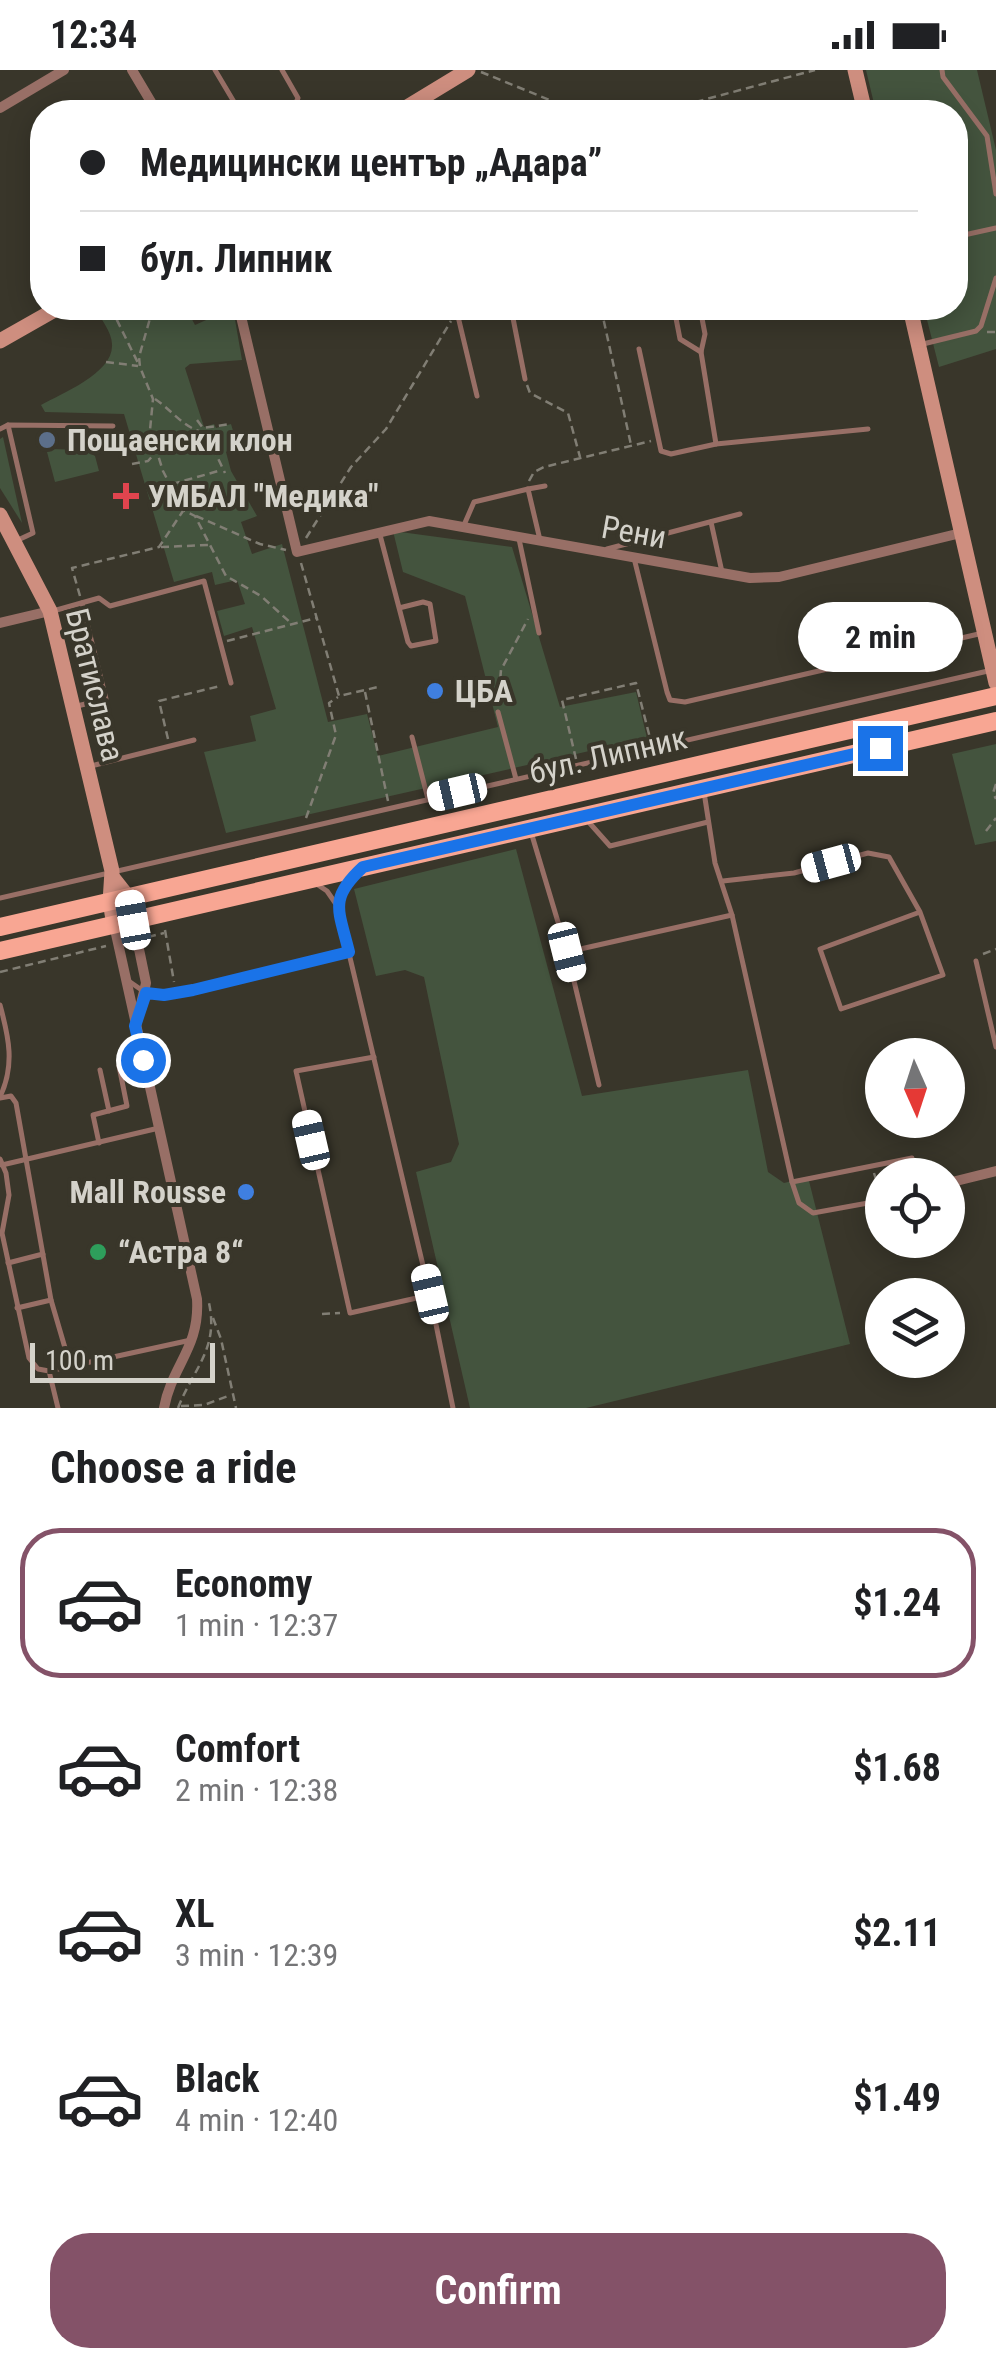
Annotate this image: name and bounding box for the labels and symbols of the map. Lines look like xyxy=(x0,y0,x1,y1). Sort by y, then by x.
place label: Пощаенски клон xyxy=(67,421,293,459)
marker: Пощаенски клон xyxy=(36,429,58,451)
place label: УМБАЛ "Медика" xyxy=(148,477,379,515)
marker: УМБАЛ "Медика" xyxy=(113,483,139,509)
street label: Рени xyxy=(599,508,669,556)
callout: 2 min xyxy=(798,603,962,673)
street label: Братислава xyxy=(58,605,132,765)
place label: ЦБА xyxy=(455,672,513,710)
marker: ЦБА xyxy=(424,680,446,702)
street label: бул. Липник xyxy=(526,718,690,792)
route end xyxy=(858,726,903,771)
car xyxy=(424,771,490,813)
car xyxy=(798,841,864,885)
car xyxy=(113,888,153,952)
car xyxy=(545,919,589,985)
route start xyxy=(121,1038,166,1083)
north arrow xyxy=(865,1038,965,1138)
car xyxy=(290,1107,332,1173)
place label: Mall Rousse xyxy=(69,1173,226,1211)
marker: Mall Rousse xyxy=(235,1181,257,1203)
place label: “Астра 8“ xyxy=(118,1233,244,1271)
marker: “Астра 8“ xyxy=(87,1241,109,1263)
car xyxy=(409,1261,451,1327)
scale bar xyxy=(30,1338,215,1382)

